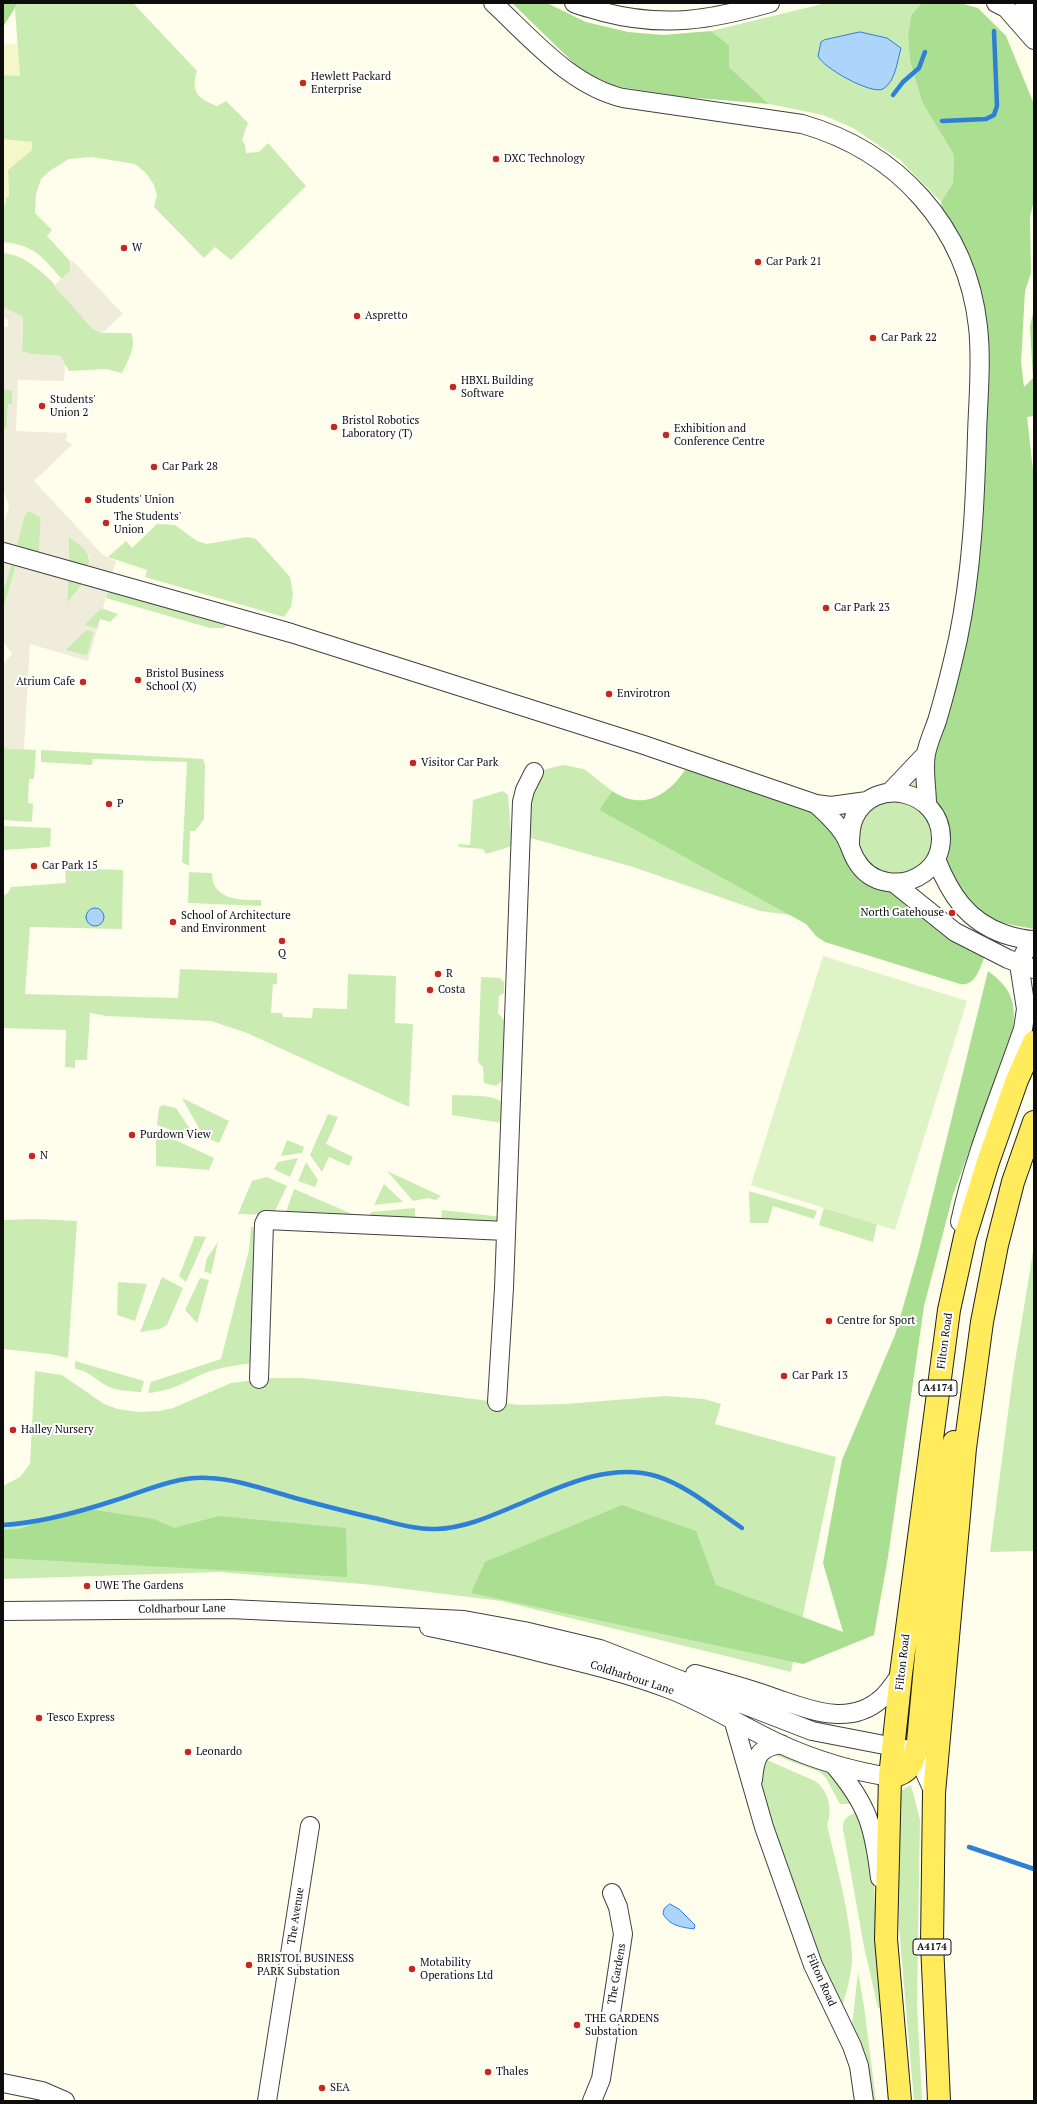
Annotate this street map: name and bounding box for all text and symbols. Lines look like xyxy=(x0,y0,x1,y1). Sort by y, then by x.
place label: Hewlett Packard Enterprise xyxy=(311,70,391,96)
marker: Hewlett Packard Enterprise xyxy=(298,78,308,88)
place label: DXC Technology xyxy=(504,152,585,166)
marker: DXC Technology xyxy=(491,154,501,164)
place label: W xyxy=(132,241,142,255)
marker: W xyxy=(119,243,129,253)
place label: Car Park 21 xyxy=(766,255,822,269)
marker: Car Park 21 xyxy=(753,257,763,267)
place label: Aspretto xyxy=(365,309,407,323)
marker: Aspretto xyxy=(352,311,362,321)
place label: Car Park 22 xyxy=(881,331,937,345)
marker: Car Park 22 xyxy=(868,333,878,343)
place label: HBXL Building Software xyxy=(461,374,533,400)
marker: HBXL Building Software xyxy=(448,382,458,392)
place label: Students' Union 2 xyxy=(50,393,96,419)
marker: Students' Union 2 xyxy=(37,401,47,411)
place label: Bristol Robotics Laboratory (T) xyxy=(342,414,419,440)
marker: Bristol Robotics Laboratory (T) xyxy=(329,422,339,432)
place label: Exhibition and Conference Centre xyxy=(674,422,765,448)
marker: Exhibition and Conference Centre xyxy=(661,430,671,440)
place label: Car Park 28 xyxy=(162,460,218,474)
marker: Car Park 28 xyxy=(149,462,159,472)
place label: Students' Union xyxy=(96,493,174,507)
marker: Students' Union xyxy=(83,495,93,505)
place label: The Students' Union xyxy=(114,510,181,536)
marker: The Students' Union xyxy=(101,518,111,528)
place label: Car Park 23 xyxy=(834,601,890,615)
marker: Car Park 23 xyxy=(821,603,831,613)
place label: Bristol Business School (X) xyxy=(146,667,224,693)
place label: Atrium Cafe xyxy=(16,675,75,689)
marker: Bristol Business School (X) xyxy=(133,675,143,685)
marker: Atrium Cafe xyxy=(78,677,88,687)
place label: Envirotron xyxy=(617,687,670,701)
marker: Envirotron xyxy=(604,689,614,699)
place label: Visitor Car Park xyxy=(421,756,499,770)
marker: Visitor Car Park xyxy=(408,758,418,768)
place label: P xyxy=(117,797,124,811)
marker: P xyxy=(104,799,114,809)
place label: Car Park 15 xyxy=(42,859,98,873)
marker: Car Park 15 xyxy=(29,861,39,871)
place label: North Gatehouse xyxy=(861,906,944,920)
marker: North Gatehouse xyxy=(947,908,957,918)
place label: School of Architecture and Environment xyxy=(181,909,291,935)
marker: School of Architecture and Environment xyxy=(168,917,178,927)
marker: Q xyxy=(277,936,287,946)
place label: Q xyxy=(278,947,286,961)
place label: R xyxy=(446,967,453,981)
marker: R xyxy=(433,969,443,979)
place label: Costa xyxy=(438,983,465,997)
marker: Costa xyxy=(425,985,435,995)
place label: Purdown View xyxy=(140,1128,211,1142)
marker: Purdown View xyxy=(127,1130,137,1140)
place label: N xyxy=(40,1149,48,1163)
marker: N xyxy=(27,1151,37,1161)
street label: Filton Road xyxy=(935,1312,955,1370)
place label: Centre for Sport xyxy=(837,1314,915,1328)
marker: Centre for Sport xyxy=(824,1316,834,1326)
place label: Car Park 13 xyxy=(792,1369,848,1383)
marker: Car Park 13 xyxy=(779,1371,789,1381)
road number: A4174 xyxy=(919,1380,957,1396)
place label: Halley Nursery xyxy=(21,1423,94,1437)
marker: Halley Nursery xyxy=(8,1425,18,1435)
place label: UWE The Gardens xyxy=(95,1579,183,1593)
marker: UWE The Gardens xyxy=(82,1581,92,1591)
street label: Coldharbour Lane xyxy=(138,1602,226,1616)
street label: Filton Road xyxy=(893,1633,913,1691)
street label: Coldharbour Lane xyxy=(588,1658,676,1698)
place label: Tesco Express xyxy=(47,1711,115,1725)
marker: Tesco Express xyxy=(34,1713,44,1723)
place label: Leonardo xyxy=(196,1745,242,1759)
marker: Leonardo xyxy=(183,1747,193,1757)
street label: The Avenue xyxy=(285,1887,307,1945)
road number: A4174 xyxy=(913,1939,951,1955)
street label: The Gardens xyxy=(605,1942,629,2006)
street label: Filton Road xyxy=(803,1951,839,2009)
place label: BRISTOL BUSINESS PARK Substation xyxy=(257,1952,354,1978)
place label: Motability Operations Ltd xyxy=(420,1956,493,1982)
marker: BRISTOL BUSINESS PARK Substation xyxy=(244,1960,254,1970)
marker: Motability Operations Ltd xyxy=(407,1964,417,1974)
place label: THE GARDENS Substation xyxy=(585,2012,659,2038)
marker: THE GARDENS Substation xyxy=(572,2020,582,2030)
place label: Thales xyxy=(496,2065,528,2079)
marker: Thales xyxy=(483,2067,493,2077)
place label: SEA xyxy=(330,2081,350,2095)
marker: SEA xyxy=(317,2083,327,2093)

